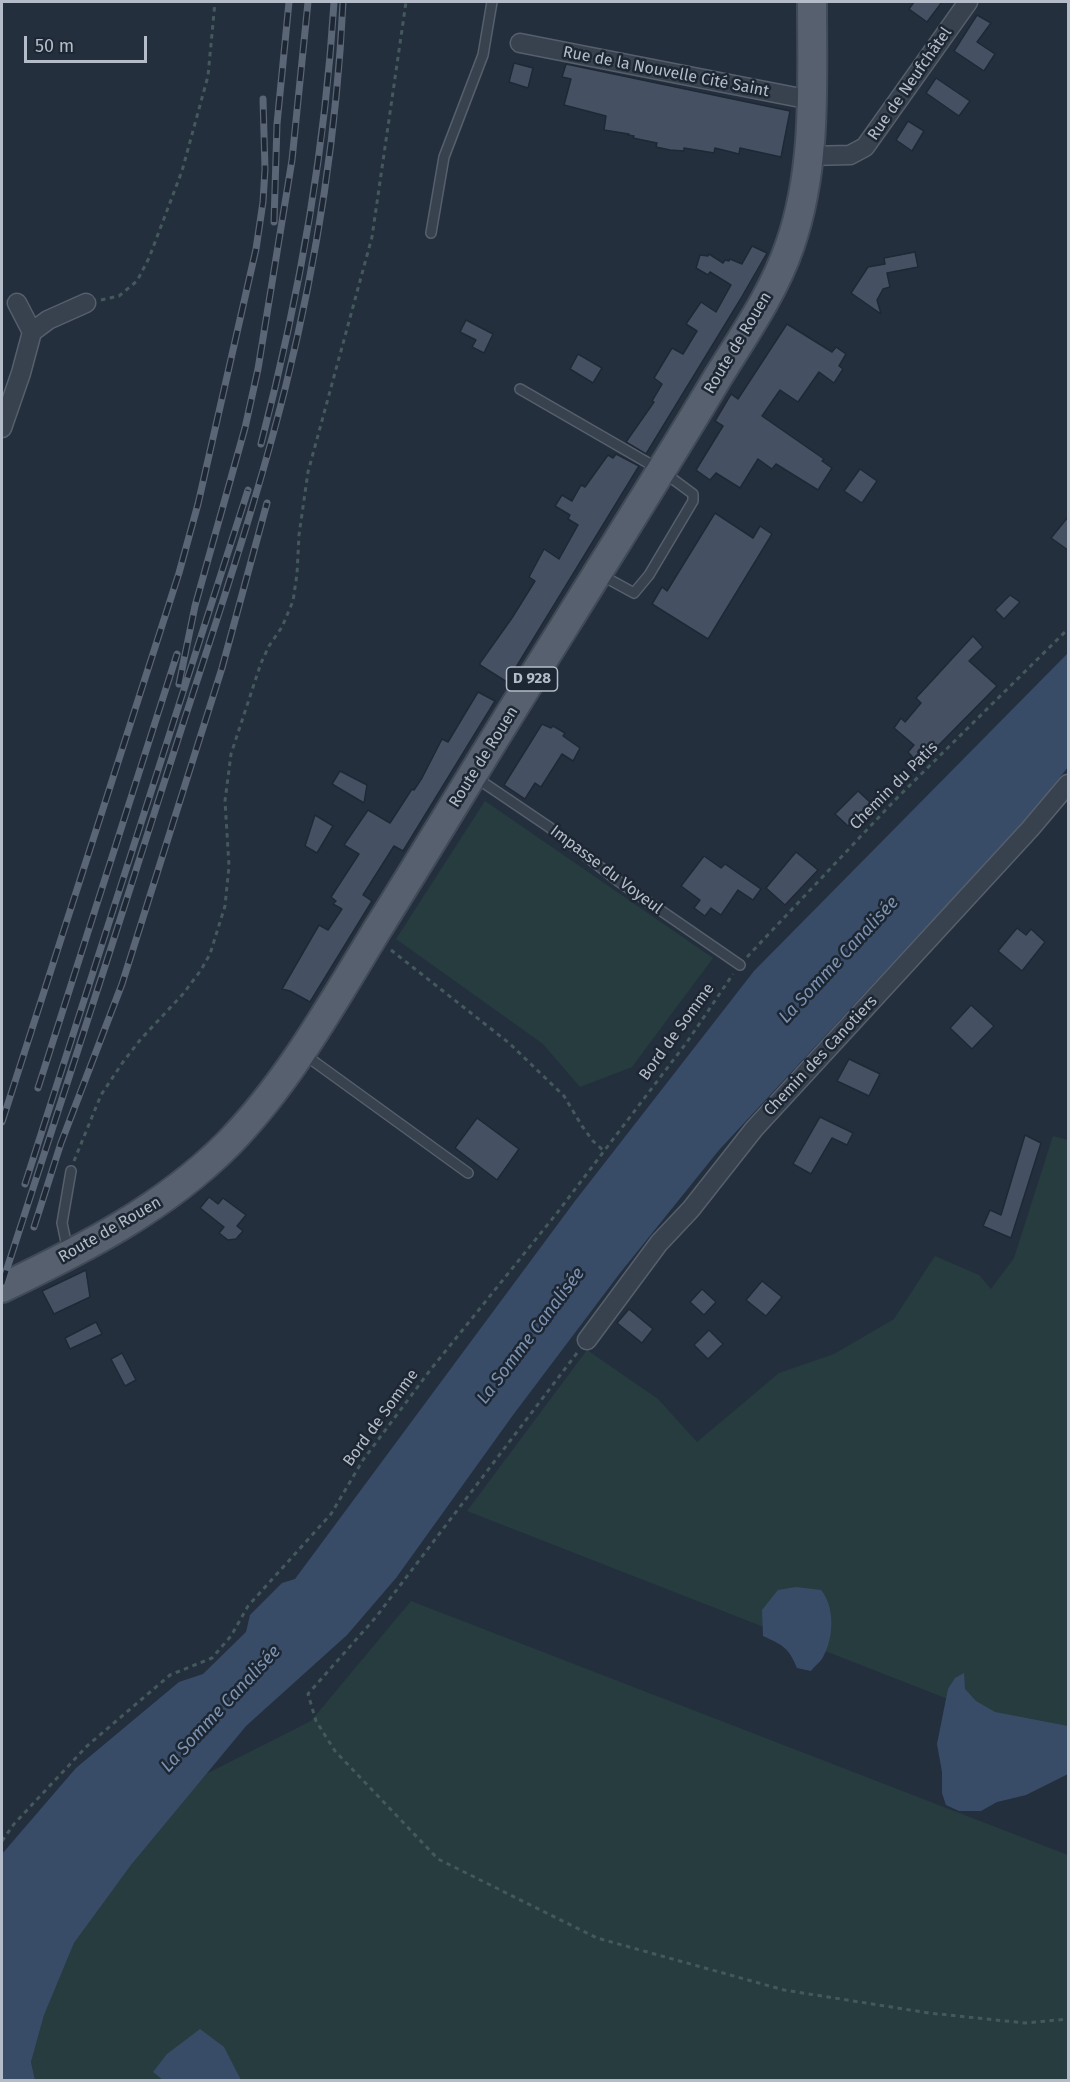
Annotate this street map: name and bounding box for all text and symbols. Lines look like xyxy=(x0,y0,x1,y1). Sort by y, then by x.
scale bar xyxy=(27,24,150,62)
street label: Rue de Neufchâtel xyxy=(864,24,956,144)
text: 50 m xyxy=(35,35,74,57)
street label: Rue de la Nouvelle Cité Saint xyxy=(561,43,771,101)
street label: Route de Rouen xyxy=(700,289,776,397)
road number: D 928 xyxy=(506,667,558,691)
street label: Route de Rouen xyxy=(445,703,523,811)
street label: Chemin du Patis xyxy=(846,738,942,834)
street label: Impasse du Voyeul xyxy=(546,822,666,918)
water label: La Somme Canalisée xyxy=(775,892,903,1028)
street label: Bord de Somme xyxy=(635,980,719,1084)
street label: Chemin des Canotiers xyxy=(760,992,882,1120)
street label: Route de Rouen xyxy=(55,1193,165,1267)
water label: La Somme Canalisée xyxy=(473,1263,589,1409)
street label: Bord de Somme xyxy=(339,1366,423,1470)
water label: La Somme Canalisée xyxy=(157,1641,285,1777)

